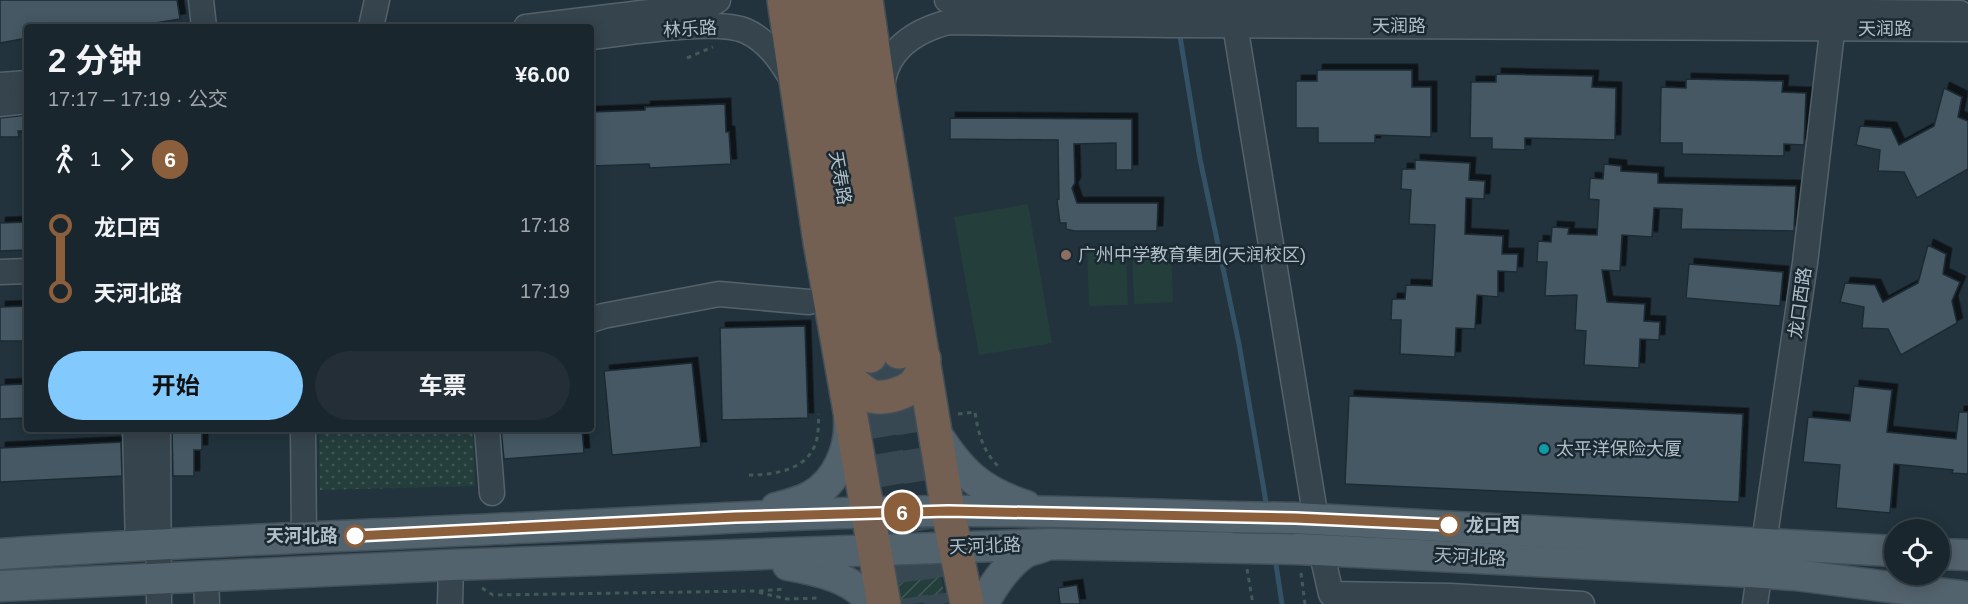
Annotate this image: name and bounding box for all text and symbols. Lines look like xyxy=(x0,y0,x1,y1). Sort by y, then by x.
street label: 天润路 xyxy=(1372,16,1426,36)
street label: 林乐路 xyxy=(663,18,717,40)
street label: 天润路 xyxy=(1858,19,1912,39)
text: 2 分钟 xyxy=(48,42,142,79)
text: ¥6.00 xyxy=(515,62,570,87)
text: 17:17 – 17:19 · 公交 xyxy=(48,88,228,110)
icon: walk xyxy=(48,143,81,176)
icon: forward xyxy=(110,143,143,176)
text: 1 xyxy=(90,148,101,170)
text: 6 xyxy=(164,148,176,171)
street label: 天寿路 xyxy=(825,150,855,206)
text: 17:18 xyxy=(520,214,570,236)
text: 龙口西 xyxy=(94,215,160,240)
place label: 广州中学教育集团(天润校区) xyxy=(1078,245,1306,265)
marker: 广州中学教育集团(天润校区) xyxy=(1059,248,1073,262)
street label: 龙口西路 xyxy=(1785,266,1815,340)
text: 17:19 xyxy=(520,280,570,302)
text: 天河北路 xyxy=(94,281,182,306)
button: 开始 xyxy=(48,351,303,420)
button: 车票 xyxy=(315,351,570,420)
place label: 太平洋保险大厦 xyxy=(1556,439,1682,459)
marker: 太平洋保险大厦 xyxy=(1537,442,1551,456)
line badge: 6 xyxy=(882,492,922,532)
text: 6 xyxy=(896,501,908,524)
marker: 龙口西 xyxy=(1438,514,1460,536)
place label: 龙口西 xyxy=(1466,515,1520,535)
map controls xyxy=(1884,519,1950,585)
button: locate xyxy=(1884,519,1950,585)
marker: 天河北路 xyxy=(344,525,366,547)
place label: 天河北路 xyxy=(266,526,338,546)
street label: 天河北路 xyxy=(949,535,1021,557)
street label: 天河北路 xyxy=(1434,545,1506,569)

